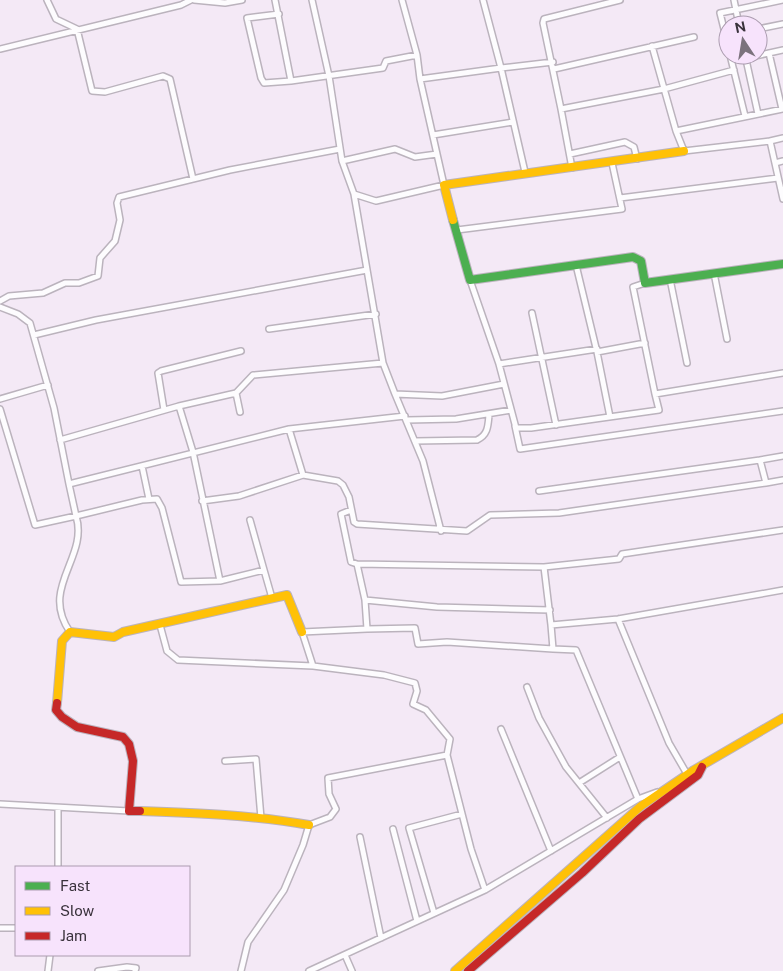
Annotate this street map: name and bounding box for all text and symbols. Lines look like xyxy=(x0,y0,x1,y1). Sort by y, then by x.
north arrow xyxy=(718,15,768,65)
text: N xyxy=(733,18,747,36)
legend xyxy=(15,866,190,956)
text: Fast xyxy=(60,877,90,894)
text: Slow xyxy=(60,902,95,919)
text: Jam xyxy=(60,927,87,944)

